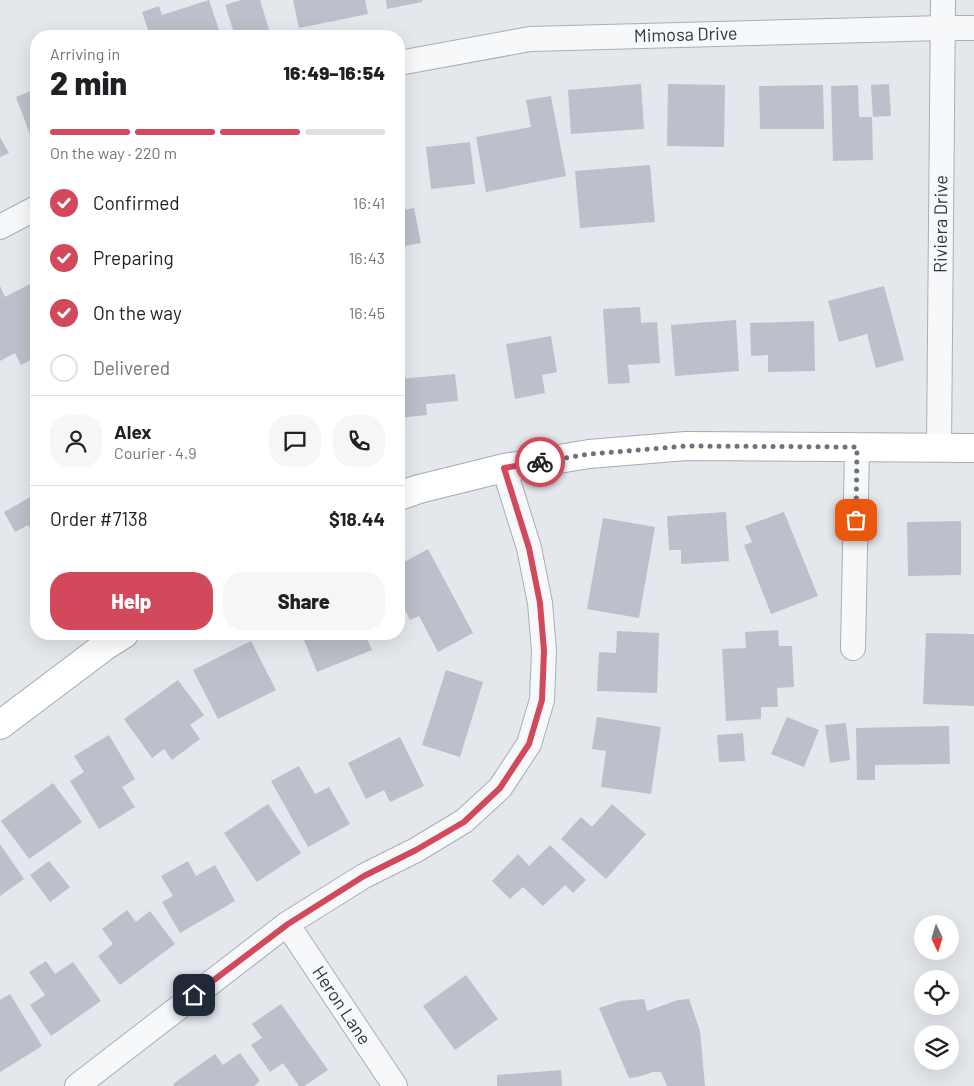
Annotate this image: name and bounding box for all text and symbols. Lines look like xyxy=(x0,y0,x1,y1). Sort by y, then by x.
street label: Mimosa Drive xyxy=(634,21,738,46)
text: Arriving in xyxy=(50,44,120,63)
text: 16:49–16:54 xyxy=(283,61,385,84)
text: 2 min xyxy=(50,63,127,101)
text: On the way · 220 m xyxy=(50,143,177,162)
street label: Riviera Drive xyxy=(929,175,951,273)
icon: check xyxy=(50,189,78,217)
text: Confirmed xyxy=(93,191,180,214)
text: 16:41 xyxy=(353,193,385,212)
icon: check xyxy=(50,244,78,272)
text: Preparing xyxy=(93,246,174,269)
text: 16:43 xyxy=(349,248,385,267)
icon: check xyxy=(50,299,78,327)
text: On the way xyxy=(93,301,182,324)
text: 16:45 xyxy=(349,303,385,322)
text: Delivered xyxy=(93,356,170,379)
button: person xyxy=(50,415,102,467)
button: chat xyxy=(269,415,321,467)
button: phone xyxy=(333,415,385,467)
text: Alex xyxy=(114,420,152,443)
courier xyxy=(515,437,565,487)
text: Courier · 4.9 xyxy=(114,443,197,462)
icon: bike xyxy=(526,448,554,476)
pin xyxy=(835,499,877,541)
icon: bag xyxy=(842,506,870,534)
text: Order #7138 xyxy=(50,507,148,530)
text: $18.44 xyxy=(329,507,385,530)
button: Help xyxy=(50,572,213,630)
button: Share xyxy=(223,572,385,630)
north arrow xyxy=(914,915,959,960)
map controls xyxy=(914,915,959,1070)
street label: Heron Lane xyxy=(308,962,376,1048)
button: locate xyxy=(914,970,959,1015)
pin xyxy=(173,974,215,1016)
icon: home xyxy=(180,981,208,1009)
button: layers xyxy=(914,1025,959,1070)

